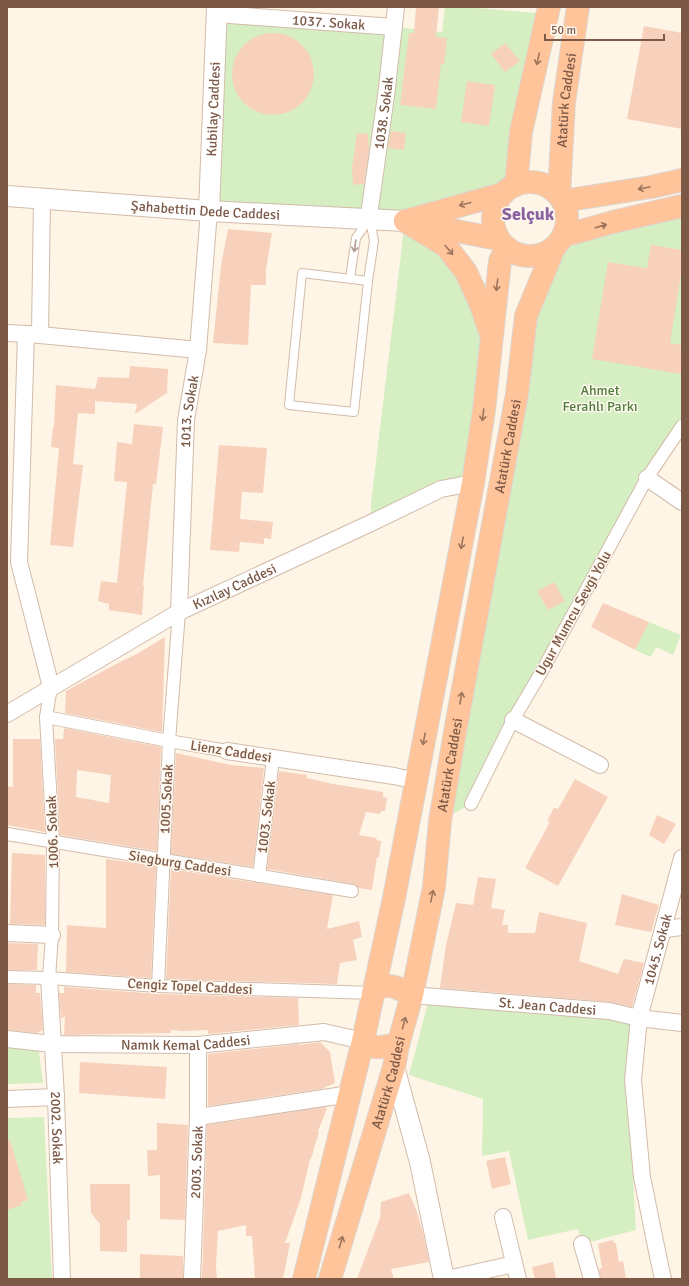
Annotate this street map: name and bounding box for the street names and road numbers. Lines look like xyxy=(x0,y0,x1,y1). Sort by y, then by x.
street label: 1037. Sokak xyxy=(292,12,366,34)
street label: Atatürk Caddesi xyxy=(554,52,580,148)
street label: Kubilay Caddesi xyxy=(203,61,224,157)
street label: 1038. Sokak xyxy=(370,76,397,151)
street label: Şahabettin Dede Caddesi xyxy=(130,197,280,224)
street label: 1013. Sokak xyxy=(177,374,203,448)
street label: Atatürk Caddesi xyxy=(491,398,525,495)
street label: Ugur Mumcu Sevgi Yolu xyxy=(532,548,615,679)
street label: Kızılay Caddesi xyxy=(190,560,279,613)
street label: Atatürk Caddesi xyxy=(434,717,466,813)
street label: Lienz Caddesi xyxy=(189,737,273,766)
street label: 1005.Sokak xyxy=(156,764,177,834)
street label: 1003. Sokak xyxy=(254,780,279,854)
street label: 1006. Sokak xyxy=(43,795,62,869)
street label: Siegburg Caddesi xyxy=(127,847,232,880)
street label: 1045. Sokak xyxy=(640,912,676,987)
street label: Cengiz Topel Caddesi xyxy=(127,975,253,998)
street label: St. Jean Caddesi xyxy=(498,994,597,1019)
street label: Namık Kemal Caddesi xyxy=(121,1032,251,1054)
street label: Atatürk Caddesi xyxy=(368,1034,409,1131)
street label: 2002. Sokak xyxy=(47,1091,66,1165)
street label: 2003. Sokak xyxy=(187,1125,207,1199)

